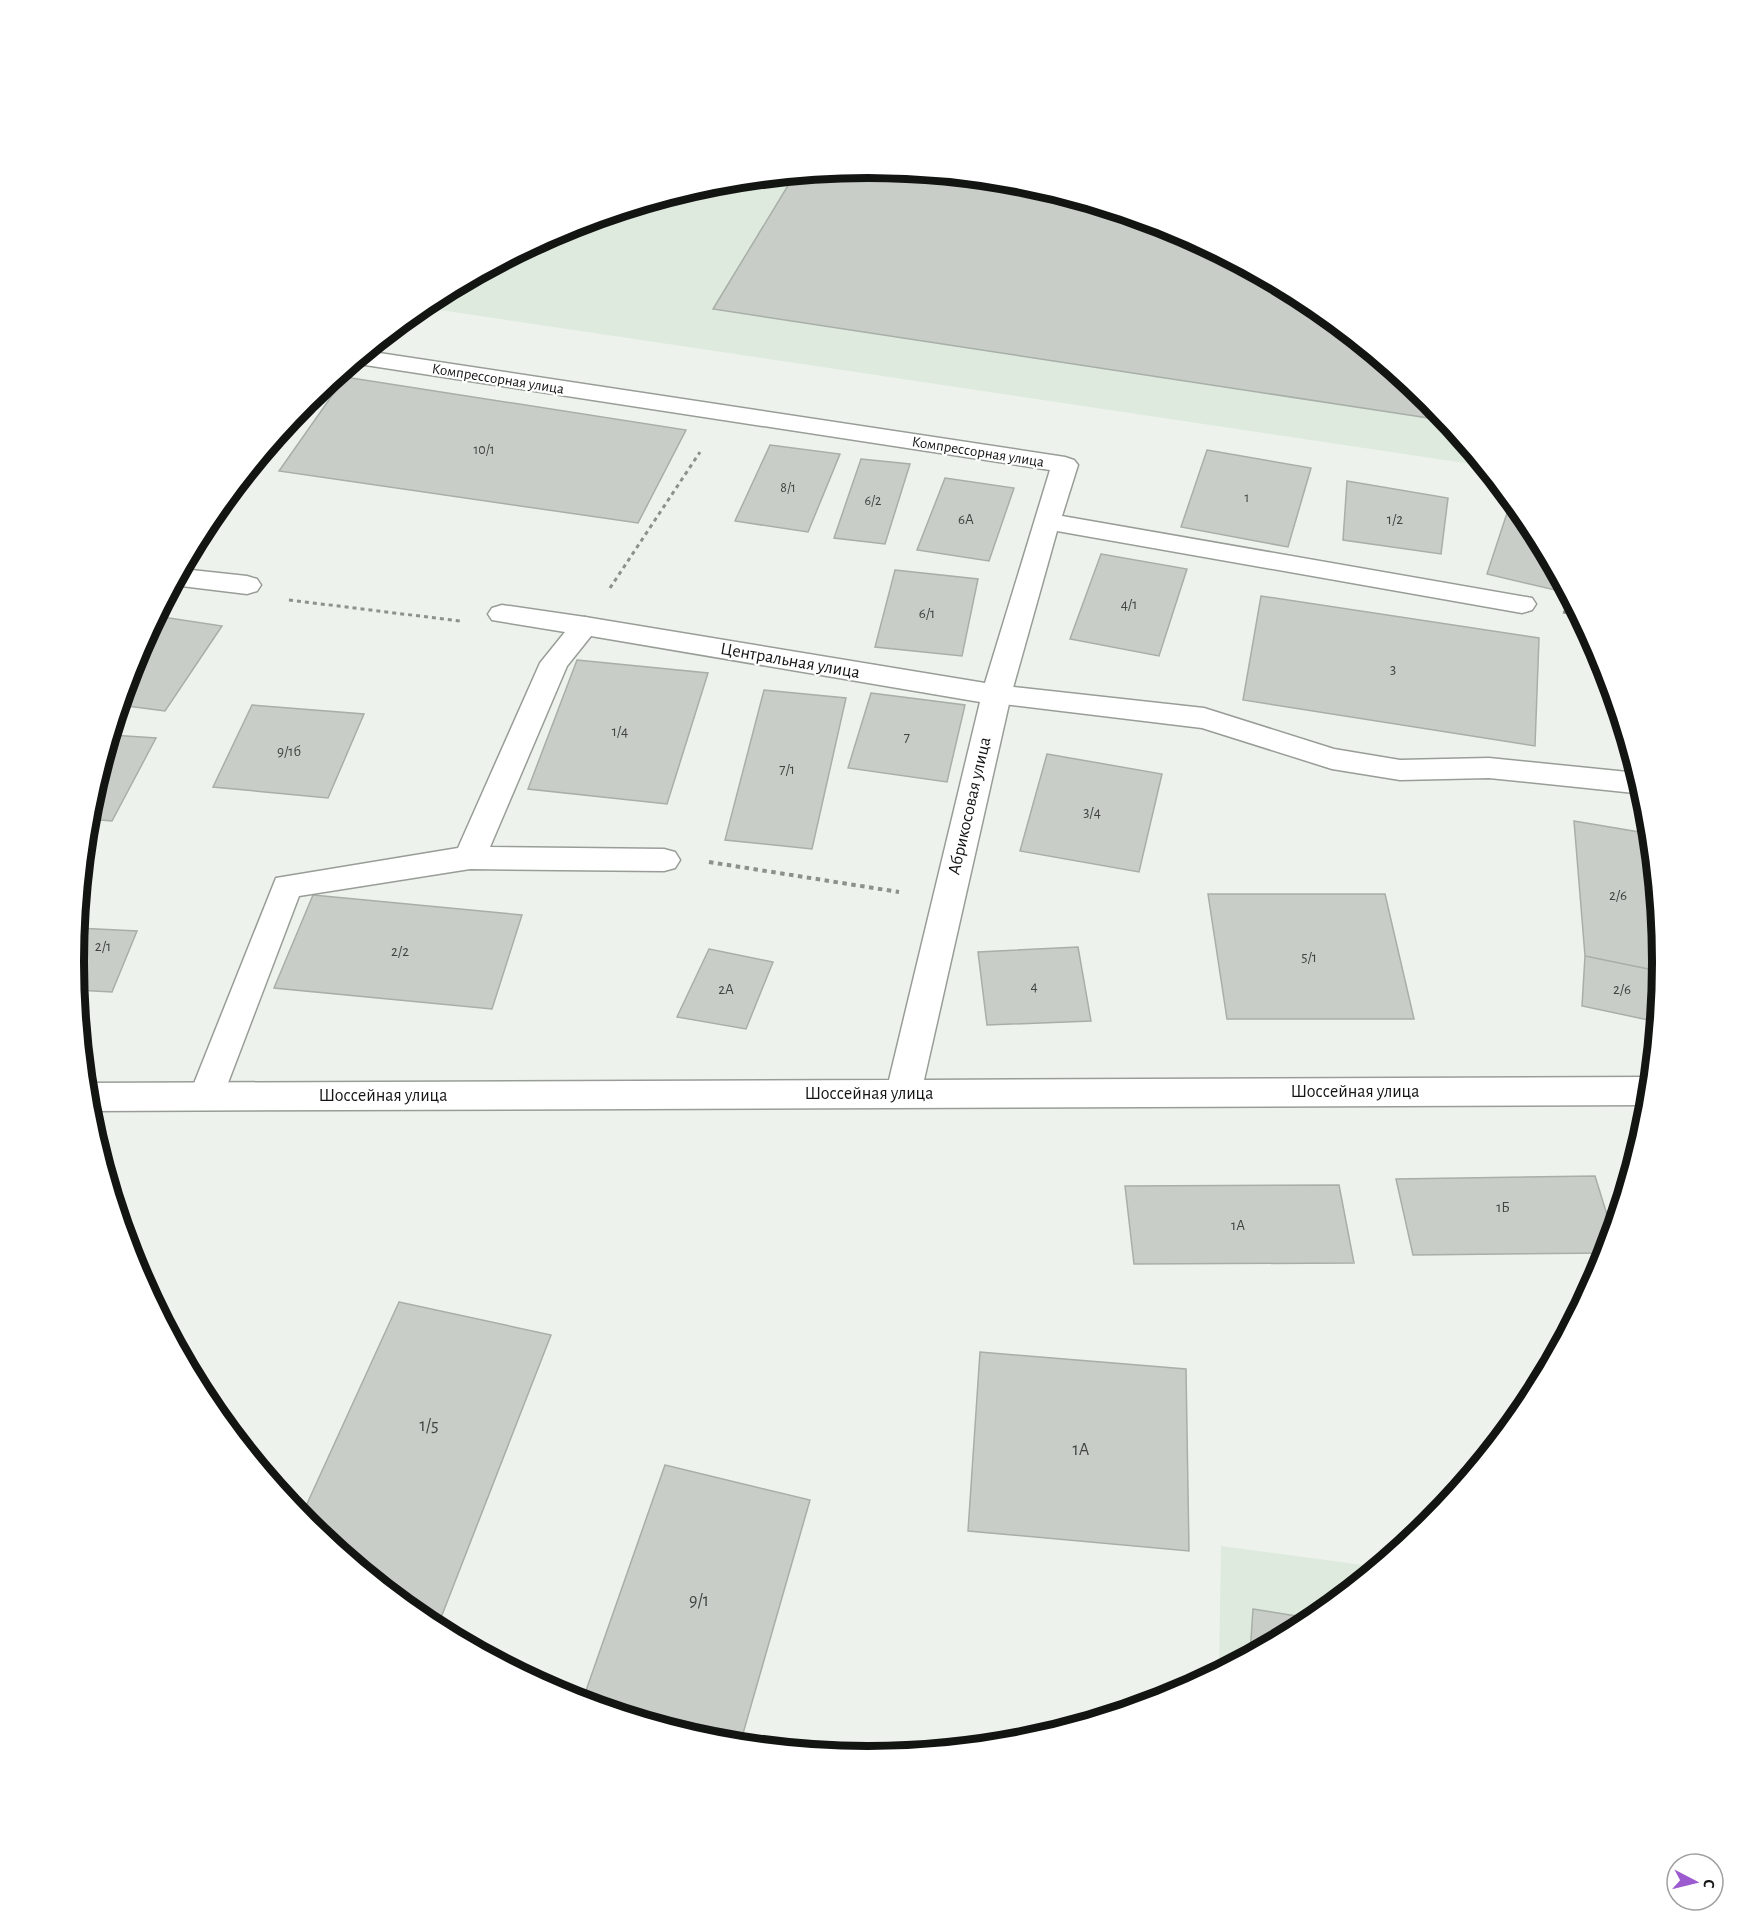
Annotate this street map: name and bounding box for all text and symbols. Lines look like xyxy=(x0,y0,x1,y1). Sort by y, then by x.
street label: Компрессорная улица xyxy=(431,361,565,397)
street label: Компрессорная улица xyxy=(911,434,1045,470)
house number: 10/1 xyxy=(473,443,495,457)
house number: 8/1 xyxy=(780,481,796,495)
house number: 1 xyxy=(1245,491,1249,505)
house number: 6/2 xyxy=(865,494,881,508)
house number: 6А xyxy=(958,512,974,527)
house number: 1/2 xyxy=(1387,512,1403,527)
house number: 4/1 xyxy=(1121,597,1137,612)
house number: 6/1 xyxy=(919,606,935,621)
street label: Центральная улица xyxy=(719,640,861,682)
house number: 3 xyxy=(1390,662,1396,677)
house number: 1/4 xyxy=(612,724,628,739)
house number: 7 xyxy=(904,730,910,745)
street label: Абрикосовая улица xyxy=(944,735,995,877)
house number: 9/1б xyxy=(277,744,301,759)
house number: 7/1 xyxy=(779,762,795,777)
house number: 3/4 xyxy=(1083,805,1101,820)
house number: 2/6 xyxy=(1609,888,1627,903)
house number: 2/1 xyxy=(95,939,111,954)
house number: 2/2 xyxy=(391,944,409,959)
house number: 5/1 xyxy=(1301,950,1317,965)
house number: 4 xyxy=(1030,979,1038,994)
house number: 2А xyxy=(718,982,734,997)
house number: 2/6 xyxy=(1613,982,1631,997)
street label: Шоссейная улица xyxy=(1290,1083,1420,1101)
street label: Шоссейная улица xyxy=(804,1085,934,1103)
street label: Шоссейная улица xyxy=(318,1087,448,1105)
house number: 1Б xyxy=(1496,1200,1510,1215)
house number: 1А xyxy=(1231,1218,1245,1233)
house number: 1/5 xyxy=(420,1417,438,1435)
house number: 1А xyxy=(1073,1441,1090,1459)
house number: 9/1 xyxy=(689,1592,709,1610)
north arrow xyxy=(1665,1852,1725,1912)
text: С xyxy=(1700,1878,1717,1889)

